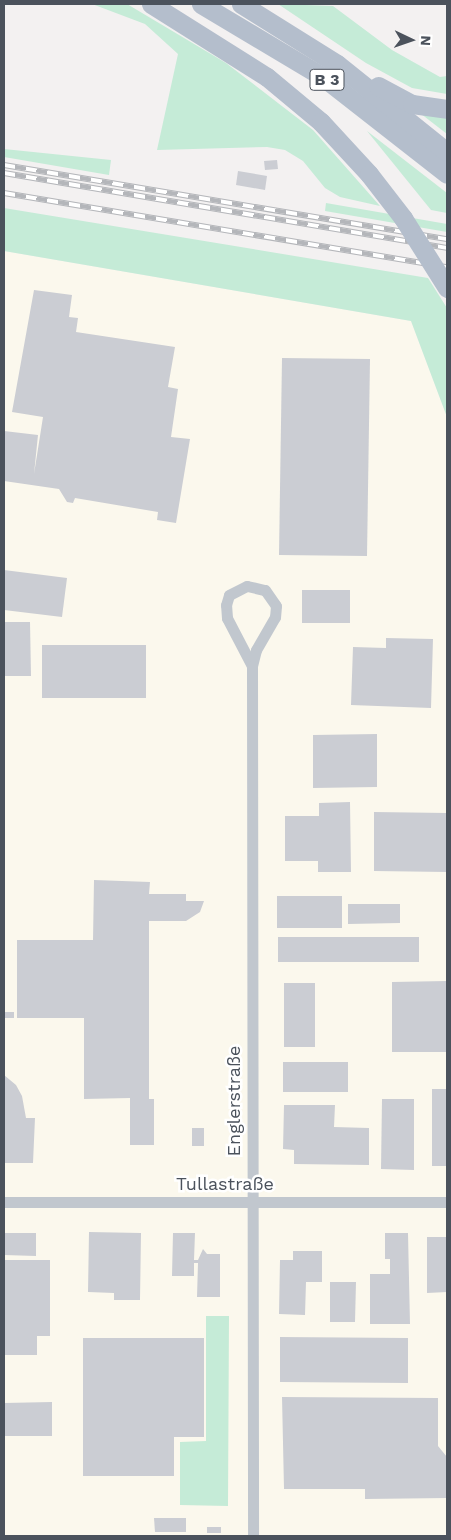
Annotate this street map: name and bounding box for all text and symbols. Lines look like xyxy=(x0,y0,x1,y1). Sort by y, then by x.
north arrow xyxy=(386,15,436,65)
text: N xyxy=(418,35,434,46)
road number: B 3 xyxy=(308,66,346,94)
street label: Englerstraße xyxy=(223,1046,245,1156)
street label: Tullastraße xyxy=(176,1173,274,1195)

